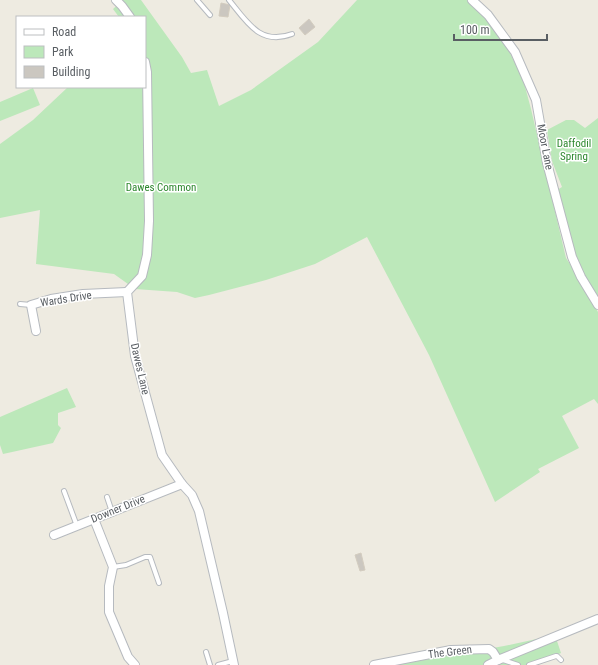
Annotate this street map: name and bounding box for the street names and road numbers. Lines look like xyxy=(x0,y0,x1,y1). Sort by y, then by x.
street label: Moor Lane xyxy=(534,123,556,171)
street label: Wards Drive xyxy=(39,289,93,309)
street label: Dawes Lane xyxy=(128,342,152,396)
street label: Downer Drive xyxy=(89,492,147,526)
street label: The Green xyxy=(427,643,473,661)

